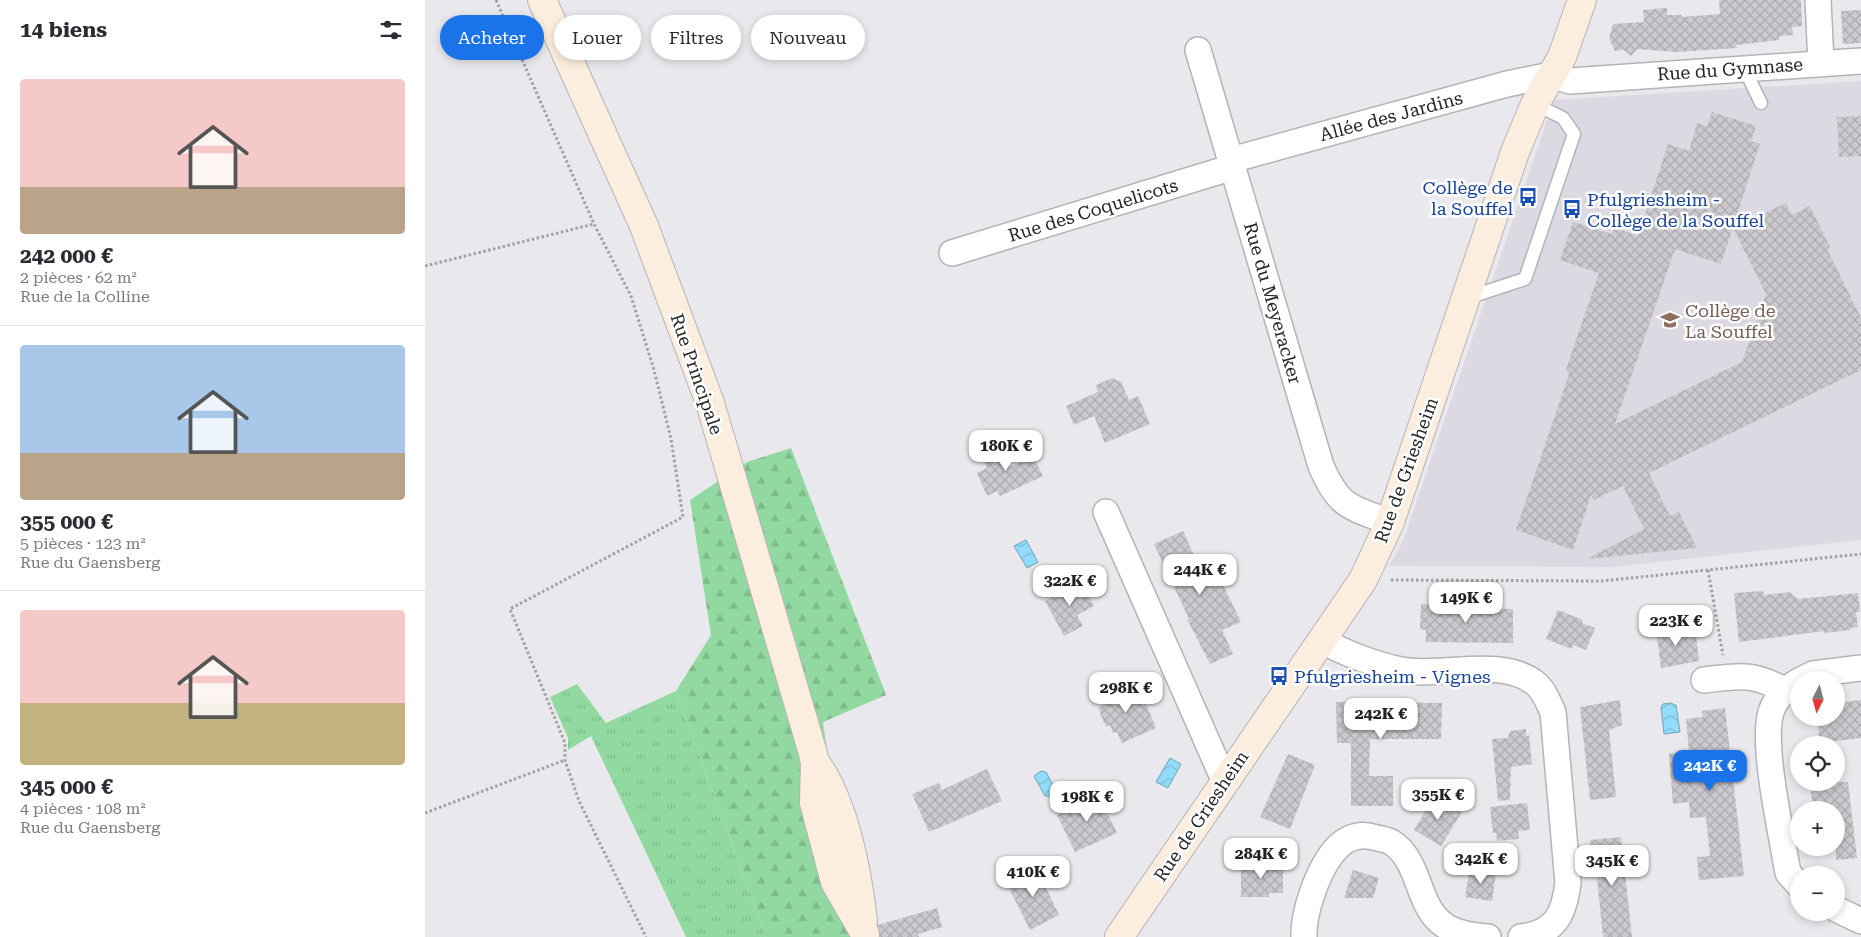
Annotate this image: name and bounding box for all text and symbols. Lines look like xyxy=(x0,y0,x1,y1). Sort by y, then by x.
chip: Acheter xyxy=(440,15,544,60)
chip: Louer xyxy=(554,15,641,60)
chip: Filtres xyxy=(651,15,741,60)
chip: Nouveau xyxy=(751,15,865,60)
icon: filters xyxy=(377,16,405,44)
text: 14 biens xyxy=(20,18,107,42)
street label: Rue du Gymnase xyxy=(1656,53,1804,85)
street label: Allée des Jardins xyxy=(1317,87,1465,145)
icon: home xyxy=(168,112,258,202)
street label: Rue des Coquelicots xyxy=(1006,174,1180,246)
place label: Collège de la Souffel xyxy=(1422,177,1513,219)
bus stop icon: Collège de la Souffel xyxy=(1517,186,1539,208)
place label: Pfulgriesheim - Collège de la Souffel xyxy=(1587,189,1765,231)
bus stop icon: Pfulgriesheim - Collège de la Souffel xyxy=(1561,198,1583,220)
street label: Rue du Meyeracker xyxy=(1240,220,1306,386)
text: 242 000 € xyxy=(20,244,113,268)
text: 2 pièces · 62 m² xyxy=(20,268,137,287)
text: Rue de la Colline xyxy=(20,287,150,306)
place label: Collège de La Souffel xyxy=(1685,300,1776,342)
school or university icon: Collège de La Souffel xyxy=(1659,309,1681,331)
street label: Rue Principale xyxy=(666,311,728,437)
icon: home xyxy=(168,377,258,467)
street label: Rue de Griesheim xyxy=(1370,394,1442,546)
pin: 180K € xyxy=(965,430,1047,472)
text: 180K € xyxy=(980,436,1032,455)
text: 355 000 € xyxy=(20,510,113,534)
text: 5 pièces · 123 m² xyxy=(20,534,146,553)
text: Rue du Gaensberg xyxy=(20,553,160,572)
pin: 244K € xyxy=(1159,554,1241,596)
text: 244K € xyxy=(1174,560,1226,579)
pin: 322K € xyxy=(1029,564,1111,607)
text: 322K € xyxy=(1044,571,1096,590)
pin: 149K € xyxy=(1425,582,1507,624)
text: 149K € xyxy=(1440,588,1492,607)
pin: 223K € xyxy=(1635,604,1717,647)
text: 223K € xyxy=(1650,611,1702,630)
icon: home xyxy=(168,642,258,732)
bus stop icon: Pfulgriesheim - Vignes xyxy=(1268,665,1290,687)
place label: Pfulgriesheim - Vignes xyxy=(1294,666,1491,687)
north arrow xyxy=(1790,671,1845,726)
map controls xyxy=(1790,671,1845,921)
pin: 298K € xyxy=(1085,672,1167,714)
text: 298K € xyxy=(1100,678,1152,697)
pin: 242K € xyxy=(1340,698,1422,740)
text: 242K € xyxy=(1355,704,1407,723)
button: locate xyxy=(1790,736,1845,791)
street label: Rue de Griesheim xyxy=(1149,747,1253,885)
pin: 242K € xyxy=(1669,750,1751,792)
text: 242K € xyxy=(1684,756,1736,775)
text: 345 000 € xyxy=(20,775,113,799)
pin: 355K € xyxy=(1397,778,1479,821)
pin: 198K € xyxy=(1046,780,1128,823)
text: 355K € xyxy=(1412,785,1464,804)
text: 198K € xyxy=(1061,787,1113,806)
text: 4 pièces · 108 m² xyxy=(20,799,146,818)
button: + xyxy=(1790,801,1845,856)
text: Rue du Gaensberg xyxy=(20,818,160,837)
pin: 284K € xyxy=(1220,838,1302,880)
pin: 342K € xyxy=(1440,842,1522,885)
text: 284K € xyxy=(1235,844,1287,863)
pin: 345K € xyxy=(1571,844,1653,887)
text: 342K € xyxy=(1455,849,1507,868)
text: 345K € xyxy=(1586,851,1638,870)
pin: 410K € xyxy=(992,856,1074,898)
text: 410K € xyxy=(1007,862,1059,881)
button: − xyxy=(1790,866,1845,921)

